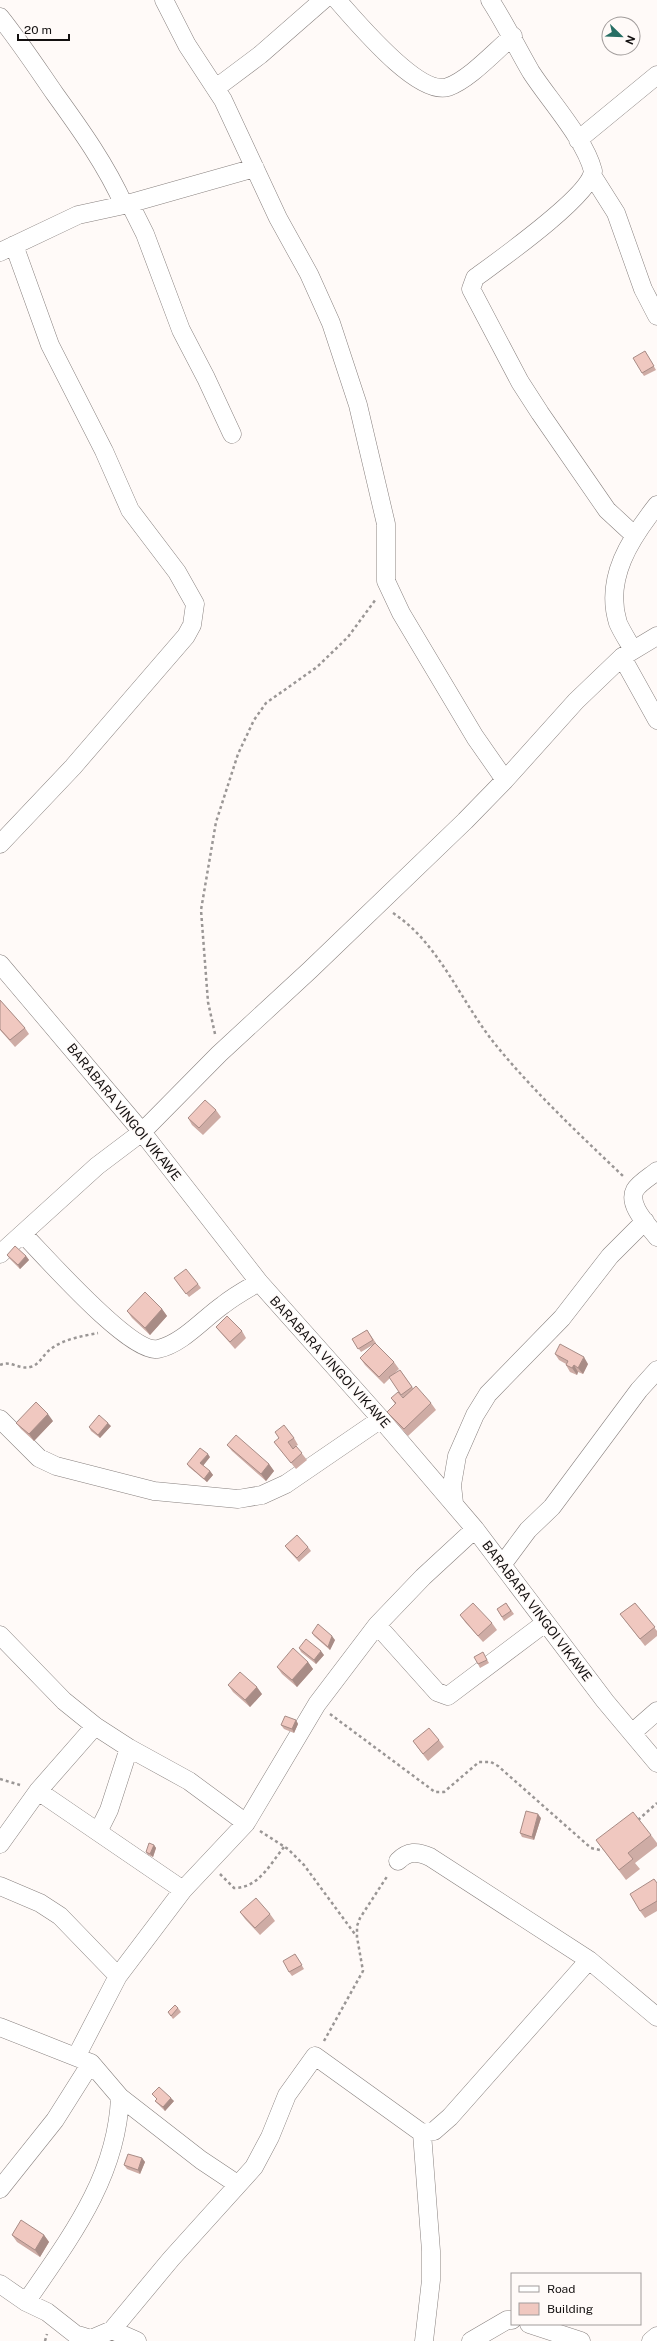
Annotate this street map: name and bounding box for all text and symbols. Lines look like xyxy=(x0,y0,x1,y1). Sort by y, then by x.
scale bar xyxy=(18,16,69,42)
north arrow xyxy=(601,16,641,56)
text: 20 m xyxy=(24,23,52,37)
text: N xyxy=(623,34,637,46)
street label: BARABARA VINGOI VIKAWE xyxy=(64,1040,184,1184)
street label: BARABARA VINGOI VIKAWE xyxy=(267,1293,393,1431)
street label: BARABARA VINGOI VIKAWE xyxy=(479,1538,595,1684)
legend xyxy=(511,2273,641,2325)
text: Road xyxy=(547,2282,575,2296)
text: Building xyxy=(547,2302,593,2316)

